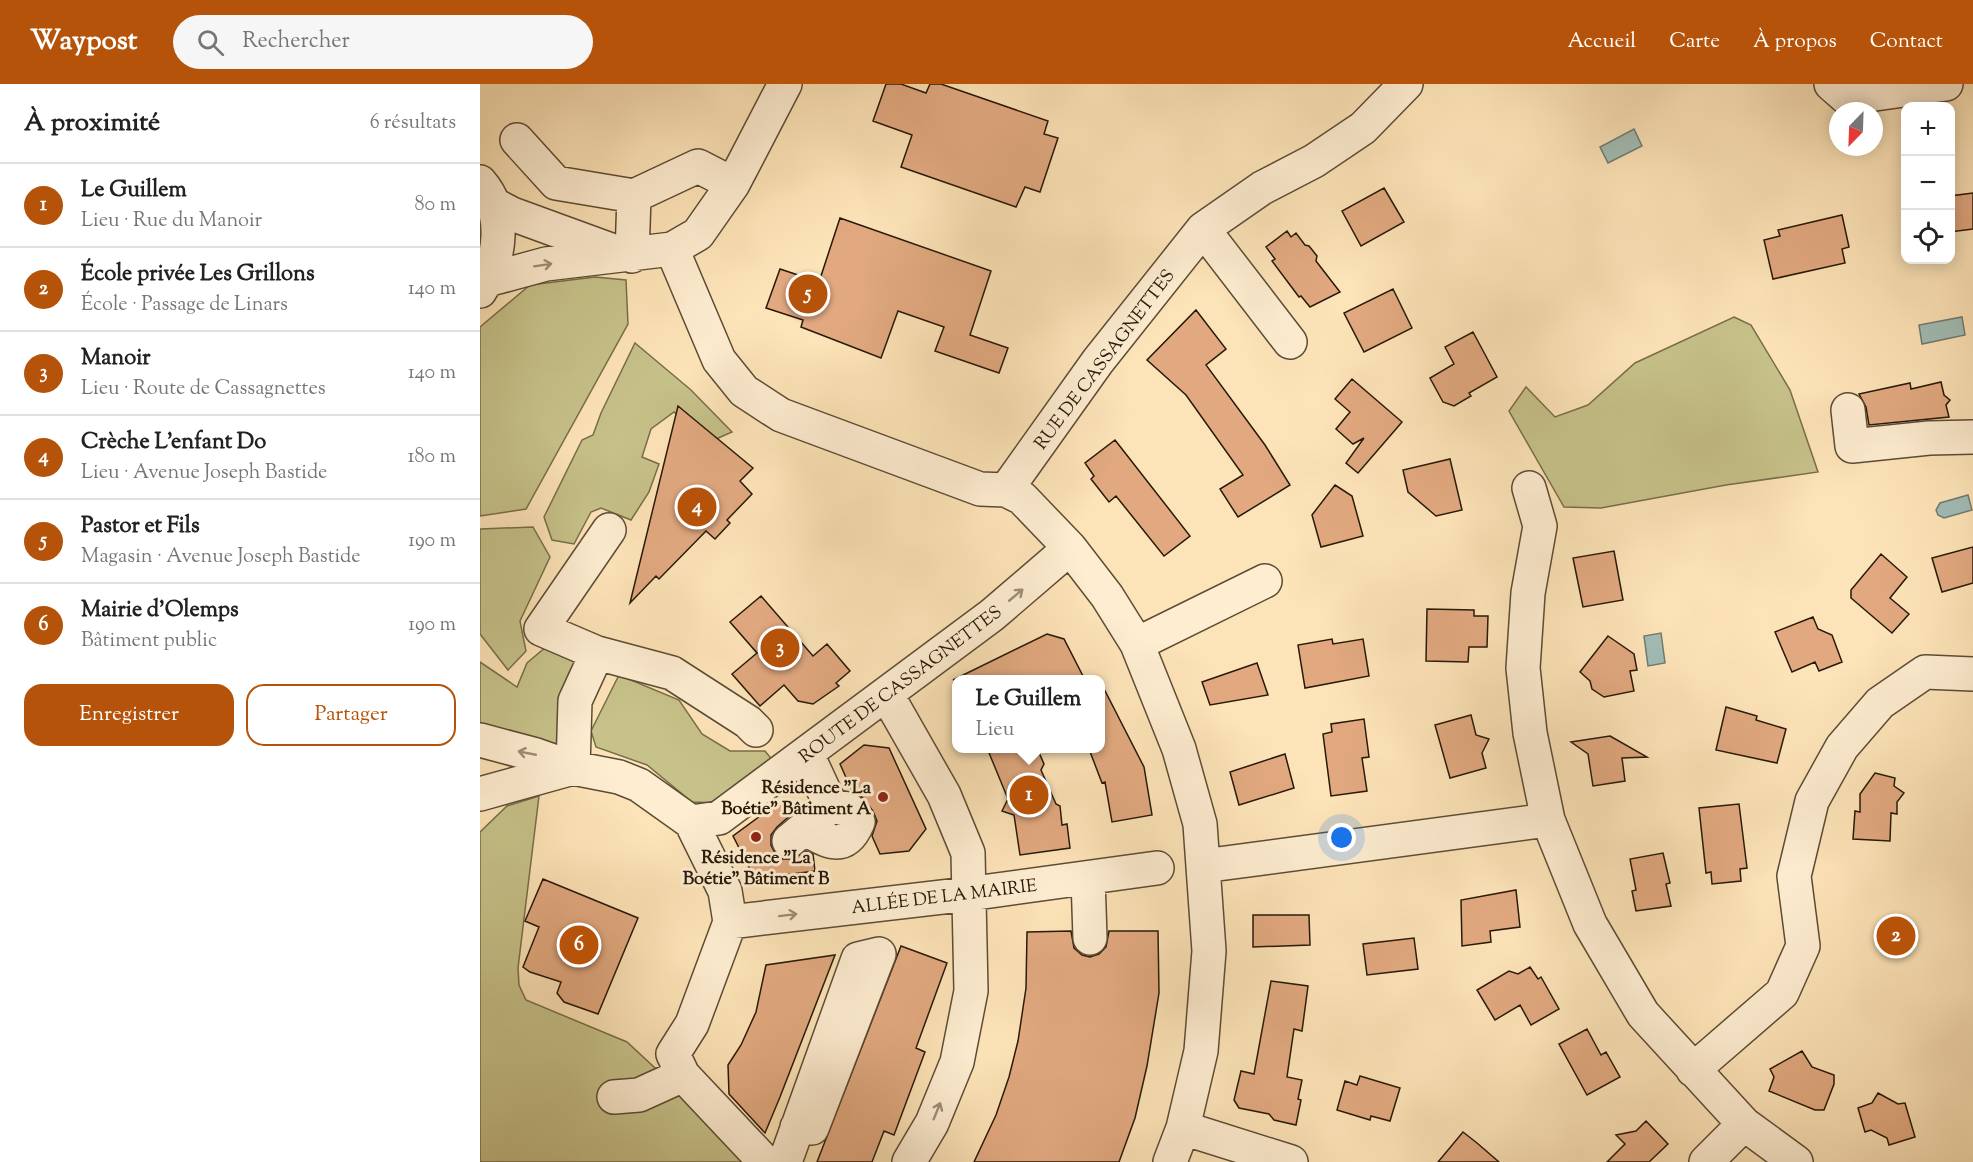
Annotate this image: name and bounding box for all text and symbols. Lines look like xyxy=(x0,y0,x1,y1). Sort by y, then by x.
search box xyxy=(173,15,593,69)
text: Waypost xyxy=(30,22,137,62)
icon: search xyxy=(194,26,227,59)
text: Rechercher xyxy=(242,26,350,58)
text: Accueil xyxy=(1568,27,1636,57)
text: Carte xyxy=(1669,27,1720,57)
text: À propos xyxy=(1753,27,1837,57)
text: Contact xyxy=(1870,27,1943,57)
north arrow xyxy=(1829,102,1883,156)
map controls xyxy=(1901,102,1955,264)
button: + xyxy=(1901,102,1955,156)
text: À proximité xyxy=(24,105,160,142)
text: 6 résultats xyxy=(370,109,456,138)
button: − xyxy=(1901,156,1955,210)
text: Le Guillem xyxy=(81,175,187,207)
text: 1 xyxy=(40,191,47,220)
text: 80 m xyxy=(415,191,456,220)
text: Lieu · Rue du Manoir xyxy=(81,207,262,236)
button: locate xyxy=(1901,210,1955,264)
text: École privée Les Grillons xyxy=(81,259,315,291)
one-way arrow xyxy=(533,259,553,270)
street label: RUE DE CASSAGNETTES xyxy=(1029,265,1182,456)
pin: 5 xyxy=(788,272,828,316)
text: 2 xyxy=(39,275,48,304)
text: 140 m xyxy=(408,275,456,304)
text: École · Passage de Linars xyxy=(81,291,288,320)
text: Manoir xyxy=(81,343,151,375)
text: 3 xyxy=(39,359,48,388)
text: 140 m xyxy=(408,359,456,388)
text: Lieu · Route de Cassagnettes xyxy=(81,375,326,404)
text: Crèche L'enfant Do xyxy=(81,427,266,459)
text: 4 xyxy=(38,443,49,472)
text: 180 m xyxy=(408,443,456,472)
text: Lieu · Avenue Joseph Bastide xyxy=(81,459,327,488)
pin: 4 xyxy=(678,484,716,530)
text: Pastor et Fils xyxy=(81,511,200,543)
text: 5 xyxy=(40,527,47,556)
text: 190 m xyxy=(408,527,456,556)
text: Magasin · Avenue Joseph Bastide xyxy=(81,543,361,572)
one-way arrow xyxy=(1008,588,1023,602)
text: Mairie d'Olemps xyxy=(81,595,239,627)
street label: ROUTE DE CASSAGNETTES xyxy=(794,600,1008,771)
text: 6 xyxy=(39,611,48,640)
text: 190 m xyxy=(408,611,456,640)
pin: 3 xyxy=(760,626,800,670)
text: Bâtiment public xyxy=(81,627,217,656)
popup xyxy=(952,675,1105,753)
button: Enregistrer xyxy=(24,684,234,746)
button: Partager xyxy=(246,684,456,746)
text: Le Guillem xyxy=(976,684,1081,716)
text: Lieu xyxy=(976,716,1014,745)
one-way arrow xyxy=(518,747,537,758)
pin: 1 xyxy=(1010,772,1048,818)
place label: Résidence "La Boétie" Bâtiment A xyxy=(721,776,872,823)
marker: Résidence "La Boétie" Bâtiment A xyxy=(876,790,890,804)
your location xyxy=(1327,823,1356,852)
marker: Résidence "La Boétie" Bâtiment B xyxy=(749,830,763,844)
place label: Résidence "La Boétie" Bâtiment B xyxy=(683,846,830,893)
street label: ALLÉE DE LA MAIRIE xyxy=(850,874,1039,922)
one-way arrow xyxy=(778,909,798,920)
pin: 2 xyxy=(1876,914,1916,958)
pin: 6 xyxy=(560,922,598,968)
one-way arrow xyxy=(932,1102,943,1121)

